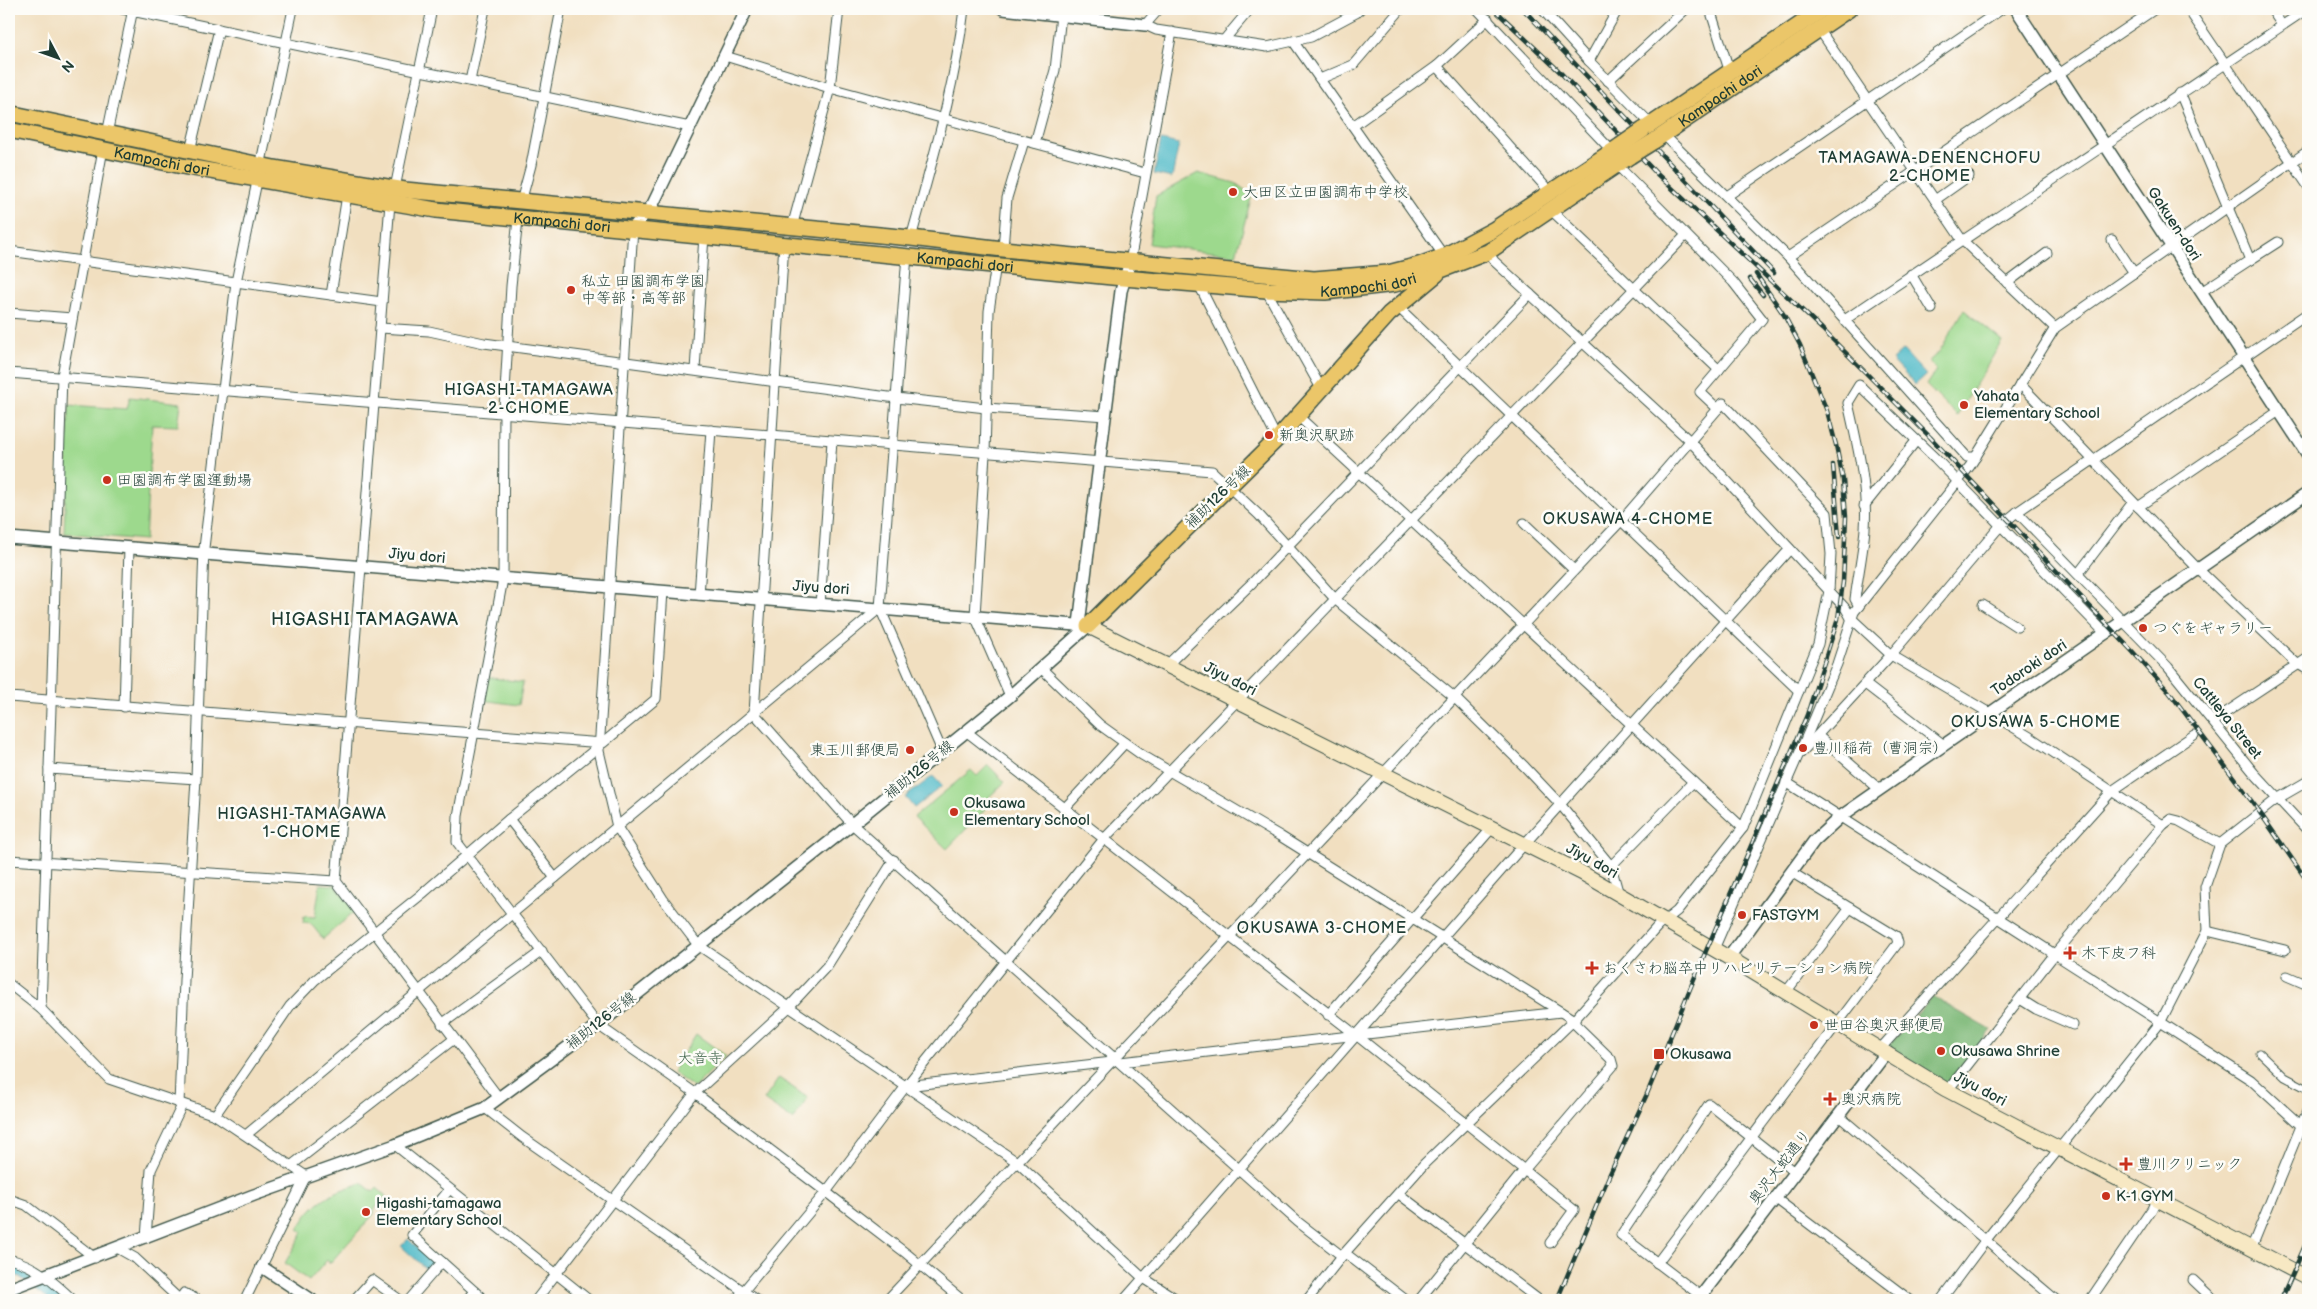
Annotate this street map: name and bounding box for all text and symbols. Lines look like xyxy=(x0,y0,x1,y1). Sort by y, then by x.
north arrow xyxy=(32,32,82,82)
text: N xyxy=(58,57,77,76)
street label: Kampachi dori xyxy=(1675,61,1766,131)
street label: Kampachi dori xyxy=(112,143,211,180)
district label: TAMAGAWA-DENENCHOFU 2-CHOME xyxy=(1819,149,2041,186)
place label: 大田区立田園調布中学校 xyxy=(1243,183,1408,202)
street label: Gakuen-dori xyxy=(2143,183,2205,265)
marker: 大田区立田園調布中学校 xyxy=(1227,186,1239,198)
street label: Kampachi dori xyxy=(512,208,611,237)
street label: Kampachi dori xyxy=(915,248,1014,277)
street label: Kampachi dori xyxy=(1320,269,1419,302)
place label: 私立 田園調布学園 中等部・高等部 xyxy=(581,272,705,308)
marker: 私立 田園調布学園 中等部・高等部 xyxy=(565,284,577,296)
district label: HIGASHI-TAMAGAWA 2-CHOME xyxy=(444,381,614,418)
place label: Yahata Elementary School xyxy=(1973,387,2100,423)
marker: Yahata Elementary School xyxy=(1958,399,1970,411)
place label: 新奥沢駅跡 xyxy=(1279,426,1354,445)
marker: 新奥沢駅跡 xyxy=(1263,429,1275,441)
street label: 補助126号線 xyxy=(1181,461,1255,533)
place label: 田園調布学園運動場 xyxy=(117,471,252,490)
marker: 田園調布学園運動場 xyxy=(101,474,113,486)
district label: OKUSAWA 4-CHOME xyxy=(1543,510,1713,529)
street label: Jiyu dori xyxy=(388,544,446,568)
street label: Jiyu dori xyxy=(792,577,850,599)
district label: HIGASHI TAMAGAWA xyxy=(271,609,459,630)
place label: つぐをギャラリー xyxy=(2153,619,2273,638)
marker: つぐをギャラリー xyxy=(2137,622,2149,634)
street label: Todoroki dori xyxy=(1987,636,2071,700)
street label: Jiyu dori xyxy=(1200,658,1260,700)
street label: Cattleya Street xyxy=(2188,673,2266,763)
district label: OKUSAWA 5-CHOME xyxy=(1951,713,2121,732)
street label: 補助126号線 xyxy=(880,736,958,804)
place label: 豊川稲荷（曹洞宗） xyxy=(1813,739,1948,758)
place label: 東玉川郵便局 xyxy=(810,741,900,760)
marker: 豊川稲荷（曹洞宗） xyxy=(1797,742,1809,754)
marker: 東玉川郵便局 xyxy=(904,744,916,756)
place label: Okusawa Elementary School xyxy=(964,794,1090,830)
district label: HIGASHI-TAMAGAWA 1-CHOME xyxy=(217,805,387,842)
marker: Okusawa Elementary School xyxy=(948,806,960,818)
street label: Jiyu dori xyxy=(1563,839,1621,883)
place label: FASTGYM xyxy=(1752,906,1819,925)
marker: FASTGYM xyxy=(1736,909,1748,921)
district label: OKUSAWA 3-CHOME xyxy=(1237,919,1407,938)
place label: 木下皮フ科 xyxy=(2081,944,2156,963)
marker: 木下皮フ科 xyxy=(2063,946,2077,960)
place label: おくさわ脳卒中リハビリテーション病院 xyxy=(1603,959,1873,978)
marker: おくさわ脳卒中リハビリテーション病院 xyxy=(1585,961,1599,975)
street label: 補助126号線 xyxy=(562,988,640,1054)
place label: 世田谷奥沢郵便局 xyxy=(1824,1016,1944,1035)
marker: 世田谷奥沢郵便局 xyxy=(1808,1019,1820,1031)
place label: Okusawa Shrine xyxy=(1951,1042,2060,1061)
place label: Okusawa xyxy=(1670,1045,1731,1064)
marker: Okusawa Shrine xyxy=(1935,1045,1947,1057)
marker: Okusawa xyxy=(1652,1047,1666,1061)
park label: 大音寺 xyxy=(677,1049,723,1068)
street label: Jiyu dori xyxy=(1950,1067,2010,1111)
place label: 奥沢病院 xyxy=(1841,1090,1901,1109)
marker: 奥沢病院 xyxy=(1823,1092,1837,1106)
street label: 奥沢大蛇通り xyxy=(1745,1126,1815,1208)
place label: 豊川クリニック xyxy=(2137,1155,2242,1174)
marker: 豊川クリニック xyxy=(2119,1157,2133,1171)
place label: K-1 GYM xyxy=(2116,1187,2174,1206)
marker: K-1 GYM xyxy=(2100,1190,2112,1202)
place label: Higashi-tamagawa Elementary School xyxy=(376,1194,502,1230)
marker: Higashi-tamagawa Elementary School xyxy=(360,1206,372,1218)

